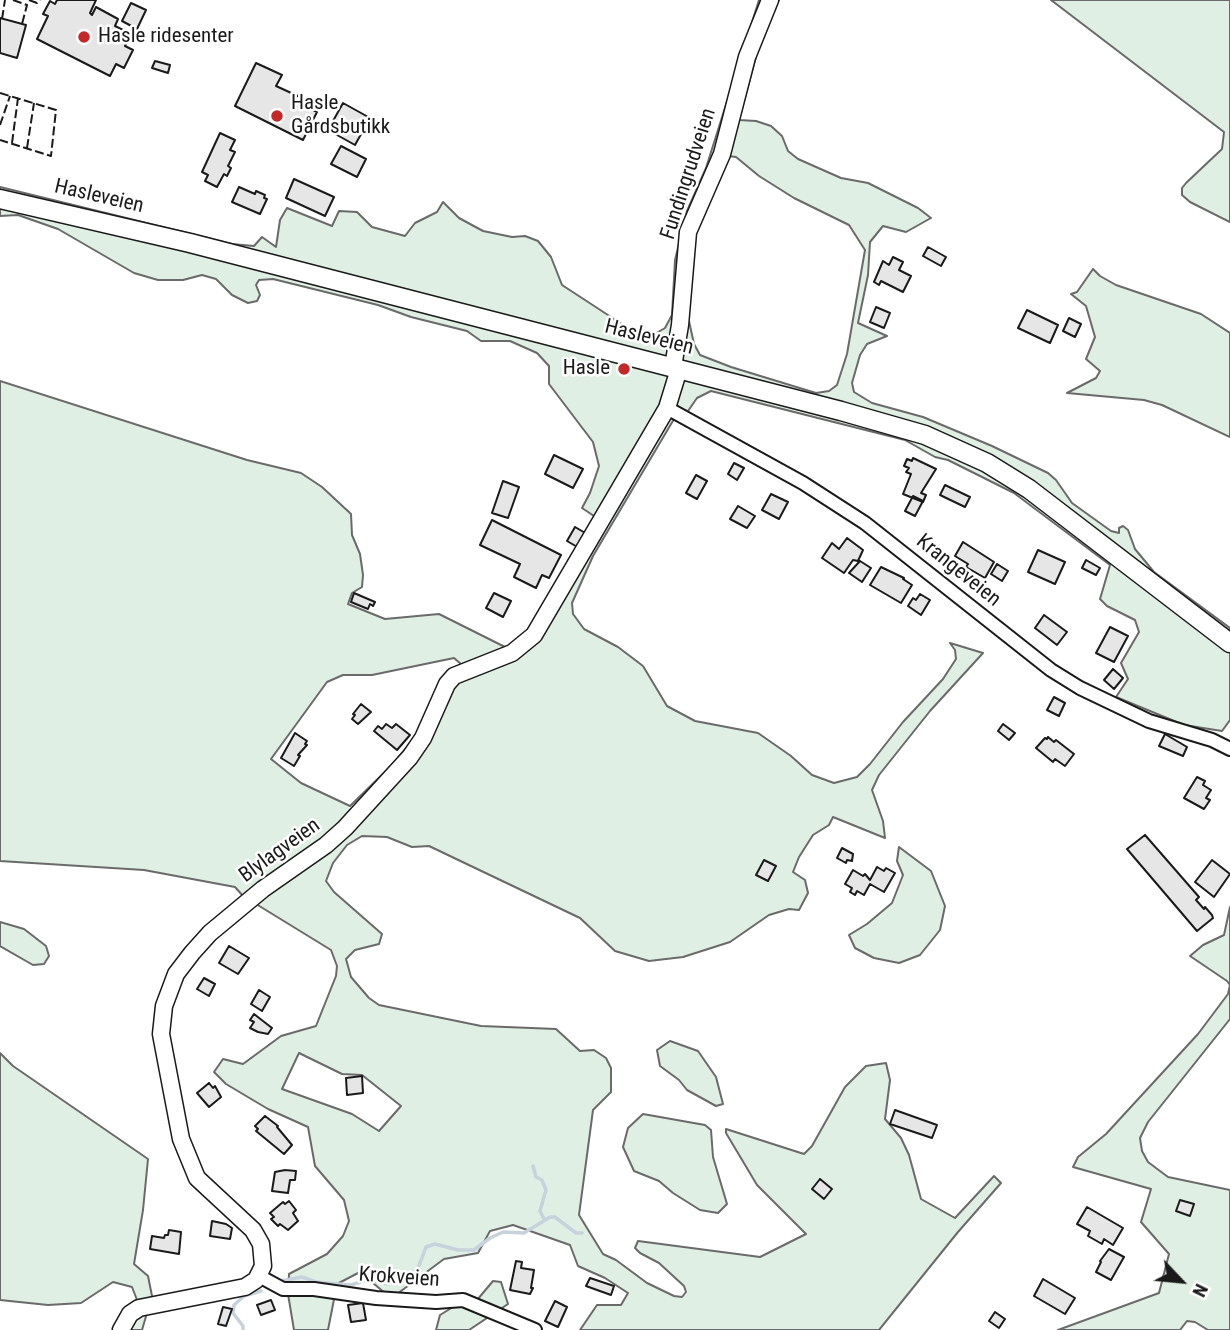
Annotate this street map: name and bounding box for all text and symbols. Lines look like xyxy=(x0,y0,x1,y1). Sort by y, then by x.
place label: Hasle ridesenter xyxy=(98,24,234,50)
marker: Hasle ridesenter xyxy=(76,29,92,45)
place label: Hasle Gårdsbutikk xyxy=(291,91,390,141)
street label: Fundingrudveien xyxy=(656,105,722,243)
marker: Hasle Gårdsbutikk xyxy=(269,108,285,124)
street label: Hasleveien xyxy=(52,175,146,219)
street label: Hasleveien xyxy=(602,315,696,361)
place label: Hasle xyxy=(563,356,610,382)
marker: Hasle xyxy=(616,361,632,377)
street label: Krangeveien xyxy=(911,529,1005,613)
street label: Blylagveien xyxy=(235,813,325,889)
north arrow xyxy=(1146,1246,1216,1316)
street label: Krokveien xyxy=(358,1263,440,1293)
text: N xyxy=(1187,1280,1213,1301)

